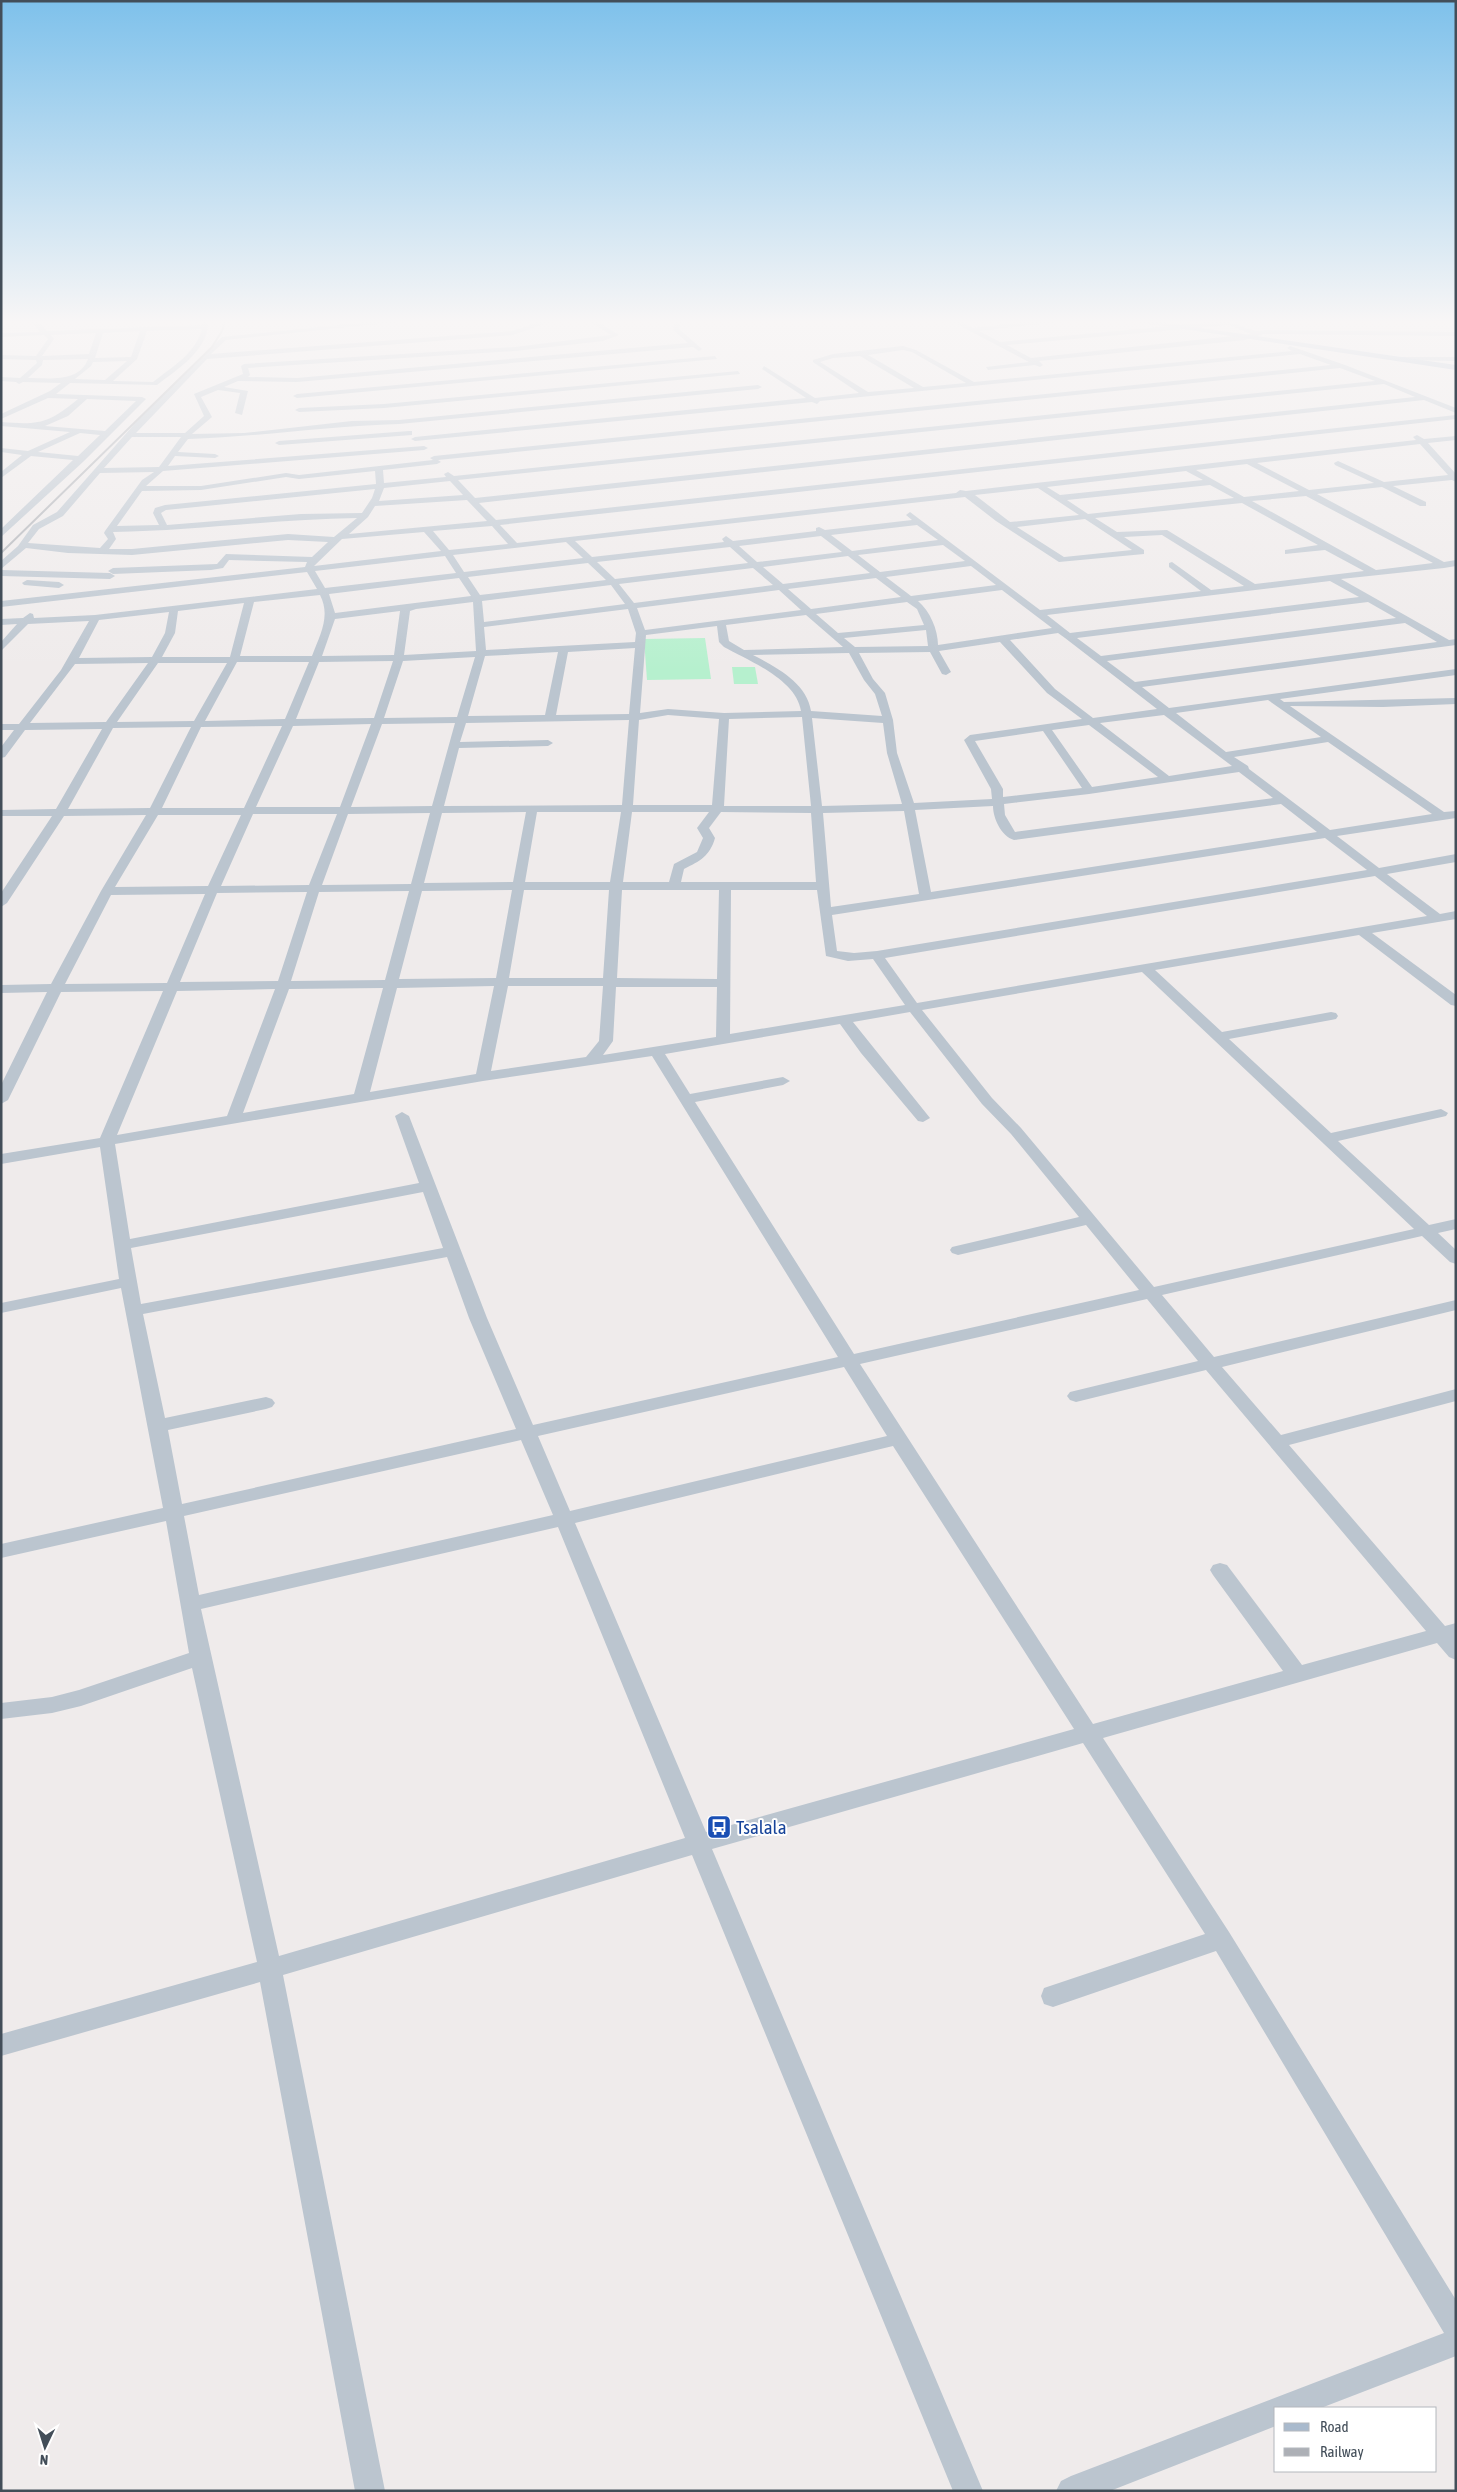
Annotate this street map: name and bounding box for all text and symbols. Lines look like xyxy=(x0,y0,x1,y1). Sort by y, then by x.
bus stop icon: Tsalala xyxy=(706,1814,732,1840)
place label: Tsalala xyxy=(736,1816,786,1838)
legend xyxy=(1274,2407,1437,2472)
text: Road xyxy=(1320,2418,1349,2435)
north arrow xyxy=(20,2422,70,2472)
text: Railway xyxy=(1320,2443,1364,2460)
text: N xyxy=(39,2452,49,2468)

